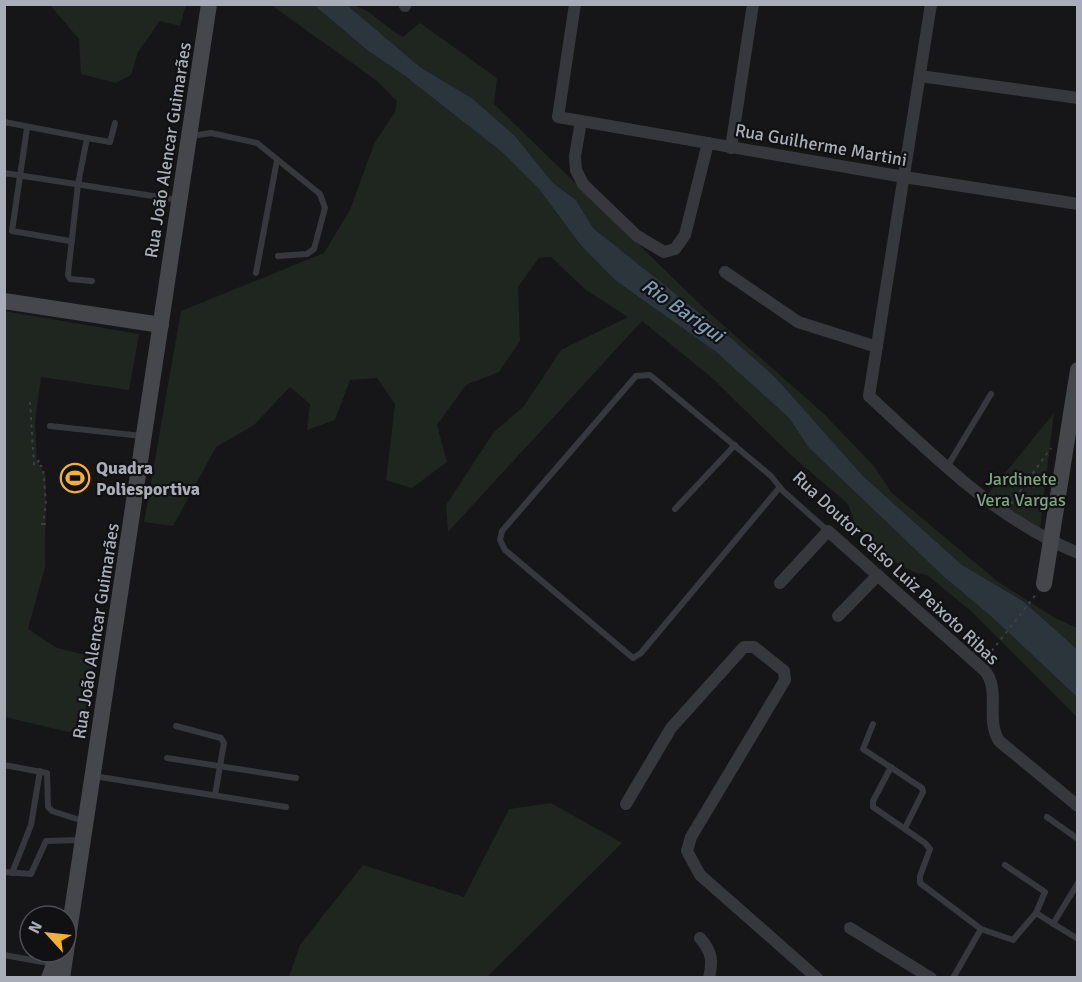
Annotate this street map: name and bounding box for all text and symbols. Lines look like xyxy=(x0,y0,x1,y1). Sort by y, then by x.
street label: Rua João Alencar Guimarães xyxy=(140,40,196,260)
street label: Rua Guilherme Martini xyxy=(733,119,909,171)
water label: Rio Barigui xyxy=(637,273,730,349)
place label: Quadra Poliesportiva xyxy=(96,457,200,500)
sports icon: Quadra Poliesportiva xyxy=(59,462,91,494)
street label: Rua Doutor Celso Luiz Peixoto Ribas xyxy=(788,466,1004,670)
park label: Jardinete Vera Vargas xyxy=(976,468,1066,511)
street label: Rua João Alencar Guimarães xyxy=(68,521,124,741)
north arrow xyxy=(18,904,78,964)
text: N xyxy=(24,918,47,937)

